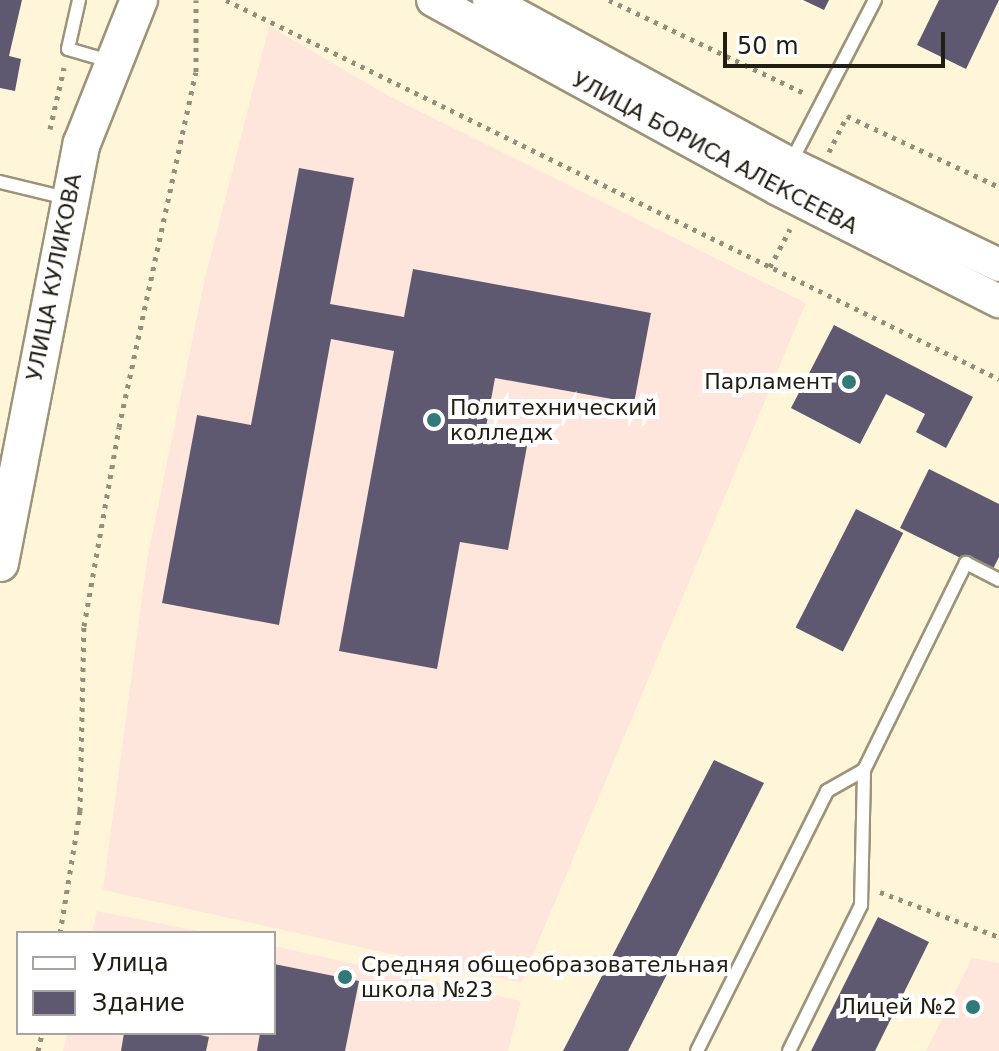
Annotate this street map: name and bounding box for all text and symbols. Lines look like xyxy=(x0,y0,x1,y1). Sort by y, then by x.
scale bar xyxy=(727,16,949,66)
text: 50 m xyxy=(737,32,799,60)
street label: УЛИЦА БОРИСА АЛЕКСЕЕВА xyxy=(568,66,862,240)
street label: УЛИЦА КУЛИКОВА xyxy=(21,171,87,383)
place label: Парламент xyxy=(704,369,833,395)
marker: Парламент xyxy=(840,373,858,391)
place label: Политехнический колледж xyxy=(450,394,657,446)
marker: Политехнический колледж xyxy=(425,411,443,429)
legend xyxy=(16,931,276,1035)
text: Улица xyxy=(92,949,169,977)
place label: Средняя общеобразовательная школа №23 xyxy=(361,951,729,1002)
marker: Средняя общеобразовательная школа №23 xyxy=(336,968,354,986)
text: Здание xyxy=(92,989,185,1017)
place label: Лицей №2 xyxy=(839,994,957,1020)
marker: Лицей №2 xyxy=(964,998,982,1016)

